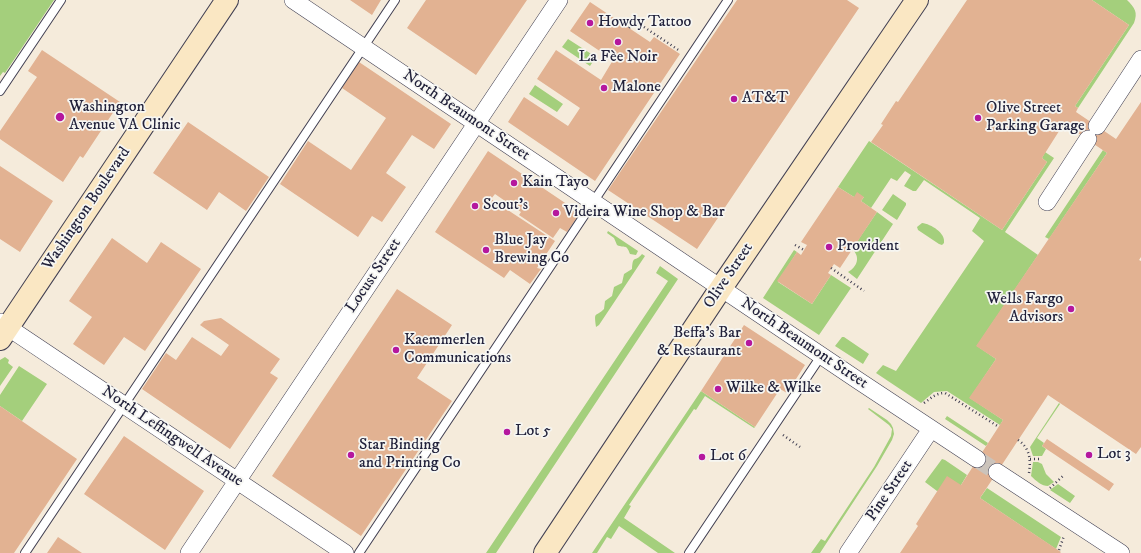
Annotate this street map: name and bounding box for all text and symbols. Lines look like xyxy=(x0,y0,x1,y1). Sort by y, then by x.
place label: Howdy Tattoo xyxy=(598,13,691,33)
marker: Howdy Tattoo xyxy=(585,18,595,28)
marker: La Fèe Noir xyxy=(613,37,623,47)
place label: La Fèe Noir xyxy=(579,48,657,68)
street label: North Beaumont Street xyxy=(399,66,533,166)
place label: Malone xyxy=(612,78,661,98)
marker: Malone xyxy=(599,83,609,93)
place label: AT&T xyxy=(742,89,788,109)
marker: AT&T xyxy=(729,94,739,104)
place label: Washington Avenue VA Clinic xyxy=(69,98,181,136)
place label: Olive Street Parking Garage xyxy=(986,99,1085,137)
marker: Washington Avenue VA Clinic xyxy=(54,111,66,123)
marker: Olive Street Parking Garage xyxy=(973,113,983,123)
street label: Washington Boulevard xyxy=(39,144,135,274)
place label: Kain Tayo xyxy=(522,173,589,193)
marker: Kain Tayo xyxy=(509,178,519,188)
place label: Scout's xyxy=(483,196,528,216)
marker: Scout's xyxy=(470,201,480,211)
place label: Videira Wine Shop & Bar xyxy=(564,203,725,223)
marker: Videira Wine Shop & Bar xyxy=(551,208,561,218)
place label: Blue Jay Brewing Co xyxy=(494,231,569,269)
street label: Locust Street xyxy=(342,235,406,317)
place label: Provident xyxy=(837,237,899,257)
street label: Olive Street xyxy=(700,240,758,312)
marker: Provident xyxy=(824,242,834,252)
marker: Blue Jay Brewing Co xyxy=(481,245,491,255)
place label: Wells Fargo Advisors xyxy=(986,290,1063,328)
street label: North Beaumont Street xyxy=(737,294,871,394)
marker: Wells Fargo Advisors xyxy=(1066,304,1076,314)
place label: Beffa's Bar & Restaurant xyxy=(657,324,741,362)
place label: Kaemmerlen Communications xyxy=(404,331,511,369)
marker: Beffa's Bar & Restaurant xyxy=(744,338,754,348)
marker: Kaemmerlen Communications xyxy=(391,345,401,355)
place label: Wilke & Wilke xyxy=(726,379,821,399)
street label: North Leffingwell Avenue xyxy=(98,382,246,492)
marker: Wilke & Wilke xyxy=(713,384,723,394)
place label: Lot 5 xyxy=(515,422,551,442)
marker: Lot 5 xyxy=(502,427,512,437)
place label: Star Binding and Printing Co xyxy=(359,436,460,474)
place label: Lot 3 xyxy=(1097,445,1131,465)
place label: Lot 6 xyxy=(710,447,746,467)
marker: Star Binding and Printing Co xyxy=(346,450,356,460)
marker: Lot 3 xyxy=(1084,450,1094,460)
marker: Lot 6 xyxy=(697,452,707,462)
street label: Pine Street xyxy=(863,457,917,525)

